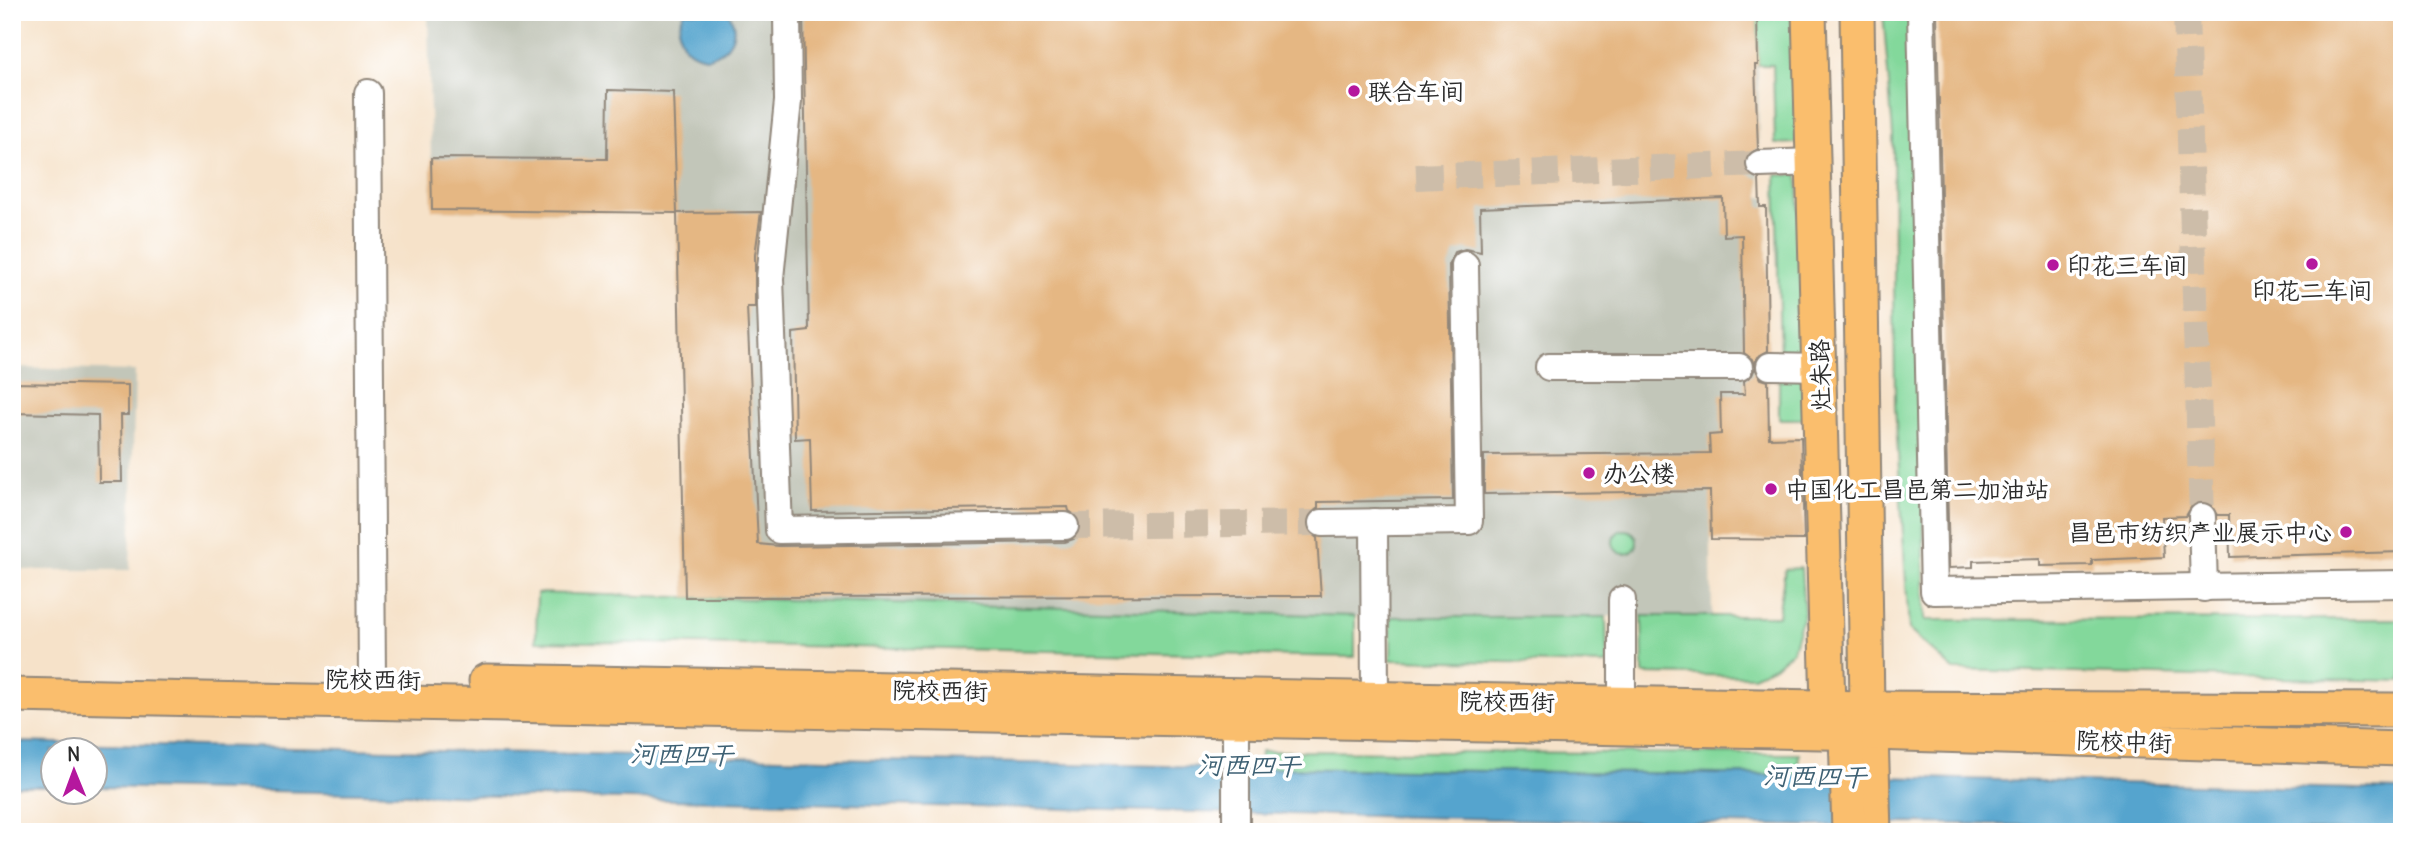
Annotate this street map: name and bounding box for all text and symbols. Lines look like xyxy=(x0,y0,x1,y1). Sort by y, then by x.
place label: 联合车间 xyxy=(1368,76,1464,106)
marker: 联合车间 xyxy=(1346,83,1362,99)
place label: 印花三车间 xyxy=(2067,250,2187,280)
marker: 印花二车间 xyxy=(2304,256,2320,272)
marker: 印花三车间 xyxy=(2045,257,2061,273)
place label: 印花二车间 xyxy=(2252,275,2372,305)
street label: 灶朱路 xyxy=(1804,338,1836,412)
place label: 办公楼 xyxy=(1603,458,1675,488)
marker: 办公楼 xyxy=(1581,465,1597,481)
place label: 中国化工昌邑第二加油站 xyxy=(1785,474,2049,504)
marker: 中国化工昌邑第二加油站 xyxy=(1763,481,1779,497)
place label: 昌邑市纺织产业展示中心 xyxy=(2068,517,2332,547)
marker: 昌邑市纺织产业展示中心 xyxy=(2338,524,2354,540)
street label: 院校西街 xyxy=(325,663,421,695)
street label: 院校西街 xyxy=(892,674,988,706)
street label: 院校西街 xyxy=(1459,685,1555,717)
street label: 院校中街 xyxy=(2076,724,2172,758)
north arrow xyxy=(38,736,108,806)
water label: 河西四干 xyxy=(630,737,736,771)
text: N xyxy=(67,742,80,766)
water label: 河西四干 xyxy=(1197,748,1303,782)
water label: 河西四干 xyxy=(1763,759,1869,793)

